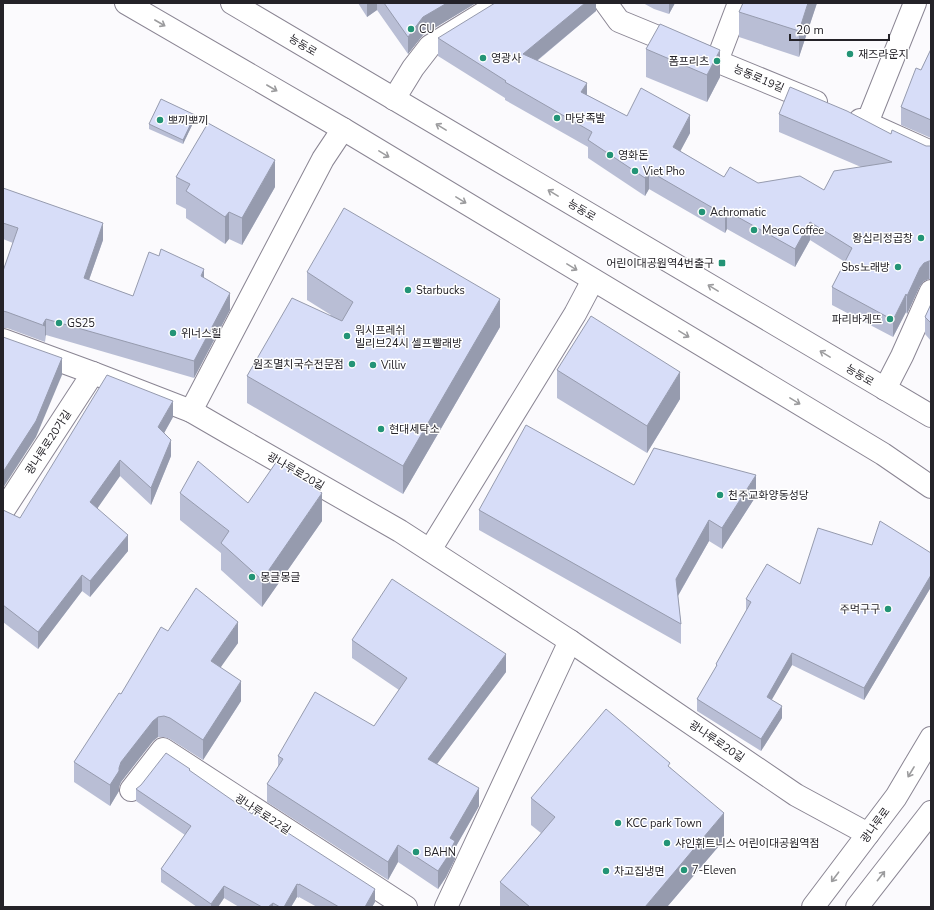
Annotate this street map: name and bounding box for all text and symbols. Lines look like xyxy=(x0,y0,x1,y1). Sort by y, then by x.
scale bar xyxy=(790,16,889,42)
one-way arrow xyxy=(154,19,166,27)
place label: CU xyxy=(419,22,434,37)
text: 20 m xyxy=(796,22,824,38)
marker: CU xyxy=(406,24,416,34)
street label: 능동로 xyxy=(286,31,320,60)
place label: 재즈라운지 xyxy=(858,47,909,62)
marker: 재즈라운지 xyxy=(845,49,855,59)
place label: 영광사 xyxy=(491,51,521,66)
marker: 영광사 xyxy=(478,53,488,63)
place label: 폼프리츠 xyxy=(669,54,709,69)
marker: 폼프리츠 xyxy=(712,56,722,66)
street label: 능동로19길 xyxy=(731,61,786,96)
one-way arrow xyxy=(266,85,278,93)
place label: 마당족발 xyxy=(565,111,605,126)
place label: 뽀끼뽀끼 xyxy=(168,113,208,128)
marker: 마당족발 xyxy=(552,113,562,123)
marker: 뽀끼뽀끼 xyxy=(155,115,165,125)
one-way arrow xyxy=(435,122,447,130)
place label: 영화돈 xyxy=(618,148,648,163)
one-way arrow xyxy=(378,150,389,158)
marker: 영화돈 xyxy=(605,150,615,160)
place label: Viet Pho xyxy=(642,164,685,179)
marker: Viet Pho xyxy=(630,166,640,176)
one-way arrow xyxy=(547,188,559,196)
one-way arrow xyxy=(455,196,466,204)
street label: 능동로 xyxy=(565,196,599,225)
place label: Achromatic xyxy=(710,205,766,220)
marker: Achromatic xyxy=(697,207,707,217)
place label: Mega Coffee xyxy=(762,223,824,238)
marker: Mega Coffee xyxy=(749,225,759,235)
place label: 왕십리정곱창 xyxy=(852,231,913,246)
marker: 왕십리정곱창 xyxy=(916,233,926,243)
place label: 어린이대공원역4번출구 xyxy=(606,256,714,271)
marker: 어린이대공원역4번출구 xyxy=(717,258,727,268)
place label: Sbs노래방 xyxy=(841,260,890,275)
marker: Sbs노래방 xyxy=(893,262,903,272)
one-way arrow xyxy=(566,263,577,271)
place label: Starbucks xyxy=(416,283,465,298)
one-way arrow xyxy=(707,283,719,291)
marker: Starbucks xyxy=(403,285,413,295)
place label: 파리바게뜨 xyxy=(831,312,882,327)
marker: 파리바게뜨 xyxy=(885,314,895,324)
place label: GS25 xyxy=(67,316,95,331)
marker: GS25 xyxy=(54,318,64,328)
place label: 워시프레쉬 빌리브24시 셀프빨래방 xyxy=(355,323,462,351)
place label: 위너스힐 xyxy=(181,326,221,341)
marker: 위너스힐 xyxy=(168,328,178,338)
one-way arrow xyxy=(678,330,689,338)
marker: 워시프레쉬 빌리브24시 셀프빨래방 xyxy=(342,331,352,341)
one-way arrow xyxy=(819,349,831,357)
place label: 원조멸치국수전문점 xyxy=(253,357,344,372)
place label: Villiv xyxy=(380,358,406,373)
marker: 원조멸치국수전문점 xyxy=(347,359,357,369)
marker: Villiv xyxy=(368,360,378,370)
street label: 능동로 xyxy=(843,361,877,390)
one-way arrow xyxy=(789,398,801,406)
street label: 광나루로20가길 xyxy=(22,407,75,477)
place label: 현대세탁소 xyxy=(389,422,440,437)
marker: 현대세탁소 xyxy=(376,424,386,434)
street label: 광나루로20길 xyxy=(264,449,327,494)
place label: 천주교화양동성당 xyxy=(728,488,809,503)
marker: 천주교화양동성당 xyxy=(715,490,725,500)
place label: 몽글몽글 xyxy=(260,570,300,585)
marker: 몽글몽글 xyxy=(247,572,257,582)
place label: 주먹구구 xyxy=(840,602,880,617)
marker: 주먹구구 xyxy=(883,604,893,614)
street label: 광나루로20길 xyxy=(686,717,747,765)
one-way arrow xyxy=(906,766,914,778)
street label: 광나루로22길 xyxy=(232,791,294,838)
street label: 광나루로 xyxy=(857,805,893,846)
place label: KCC park Town xyxy=(626,816,702,831)
marker: KCC park Town xyxy=(613,818,623,828)
place label: 샤인휘트니스 어린이대공원역점 xyxy=(675,836,820,851)
marker: 샤인휘트니스 어린이대공원역점 xyxy=(662,838,672,848)
place label: BAHN xyxy=(424,845,456,860)
marker: BAHN xyxy=(411,847,421,857)
place label: 7-Eleven xyxy=(692,863,736,878)
place label: 차고집냉면 xyxy=(614,864,665,879)
marker: 7-Eleven xyxy=(679,865,689,875)
marker: 차고집냉면 xyxy=(601,866,611,876)
one-way arrow xyxy=(876,871,885,882)
one-way arrow xyxy=(831,872,840,883)

